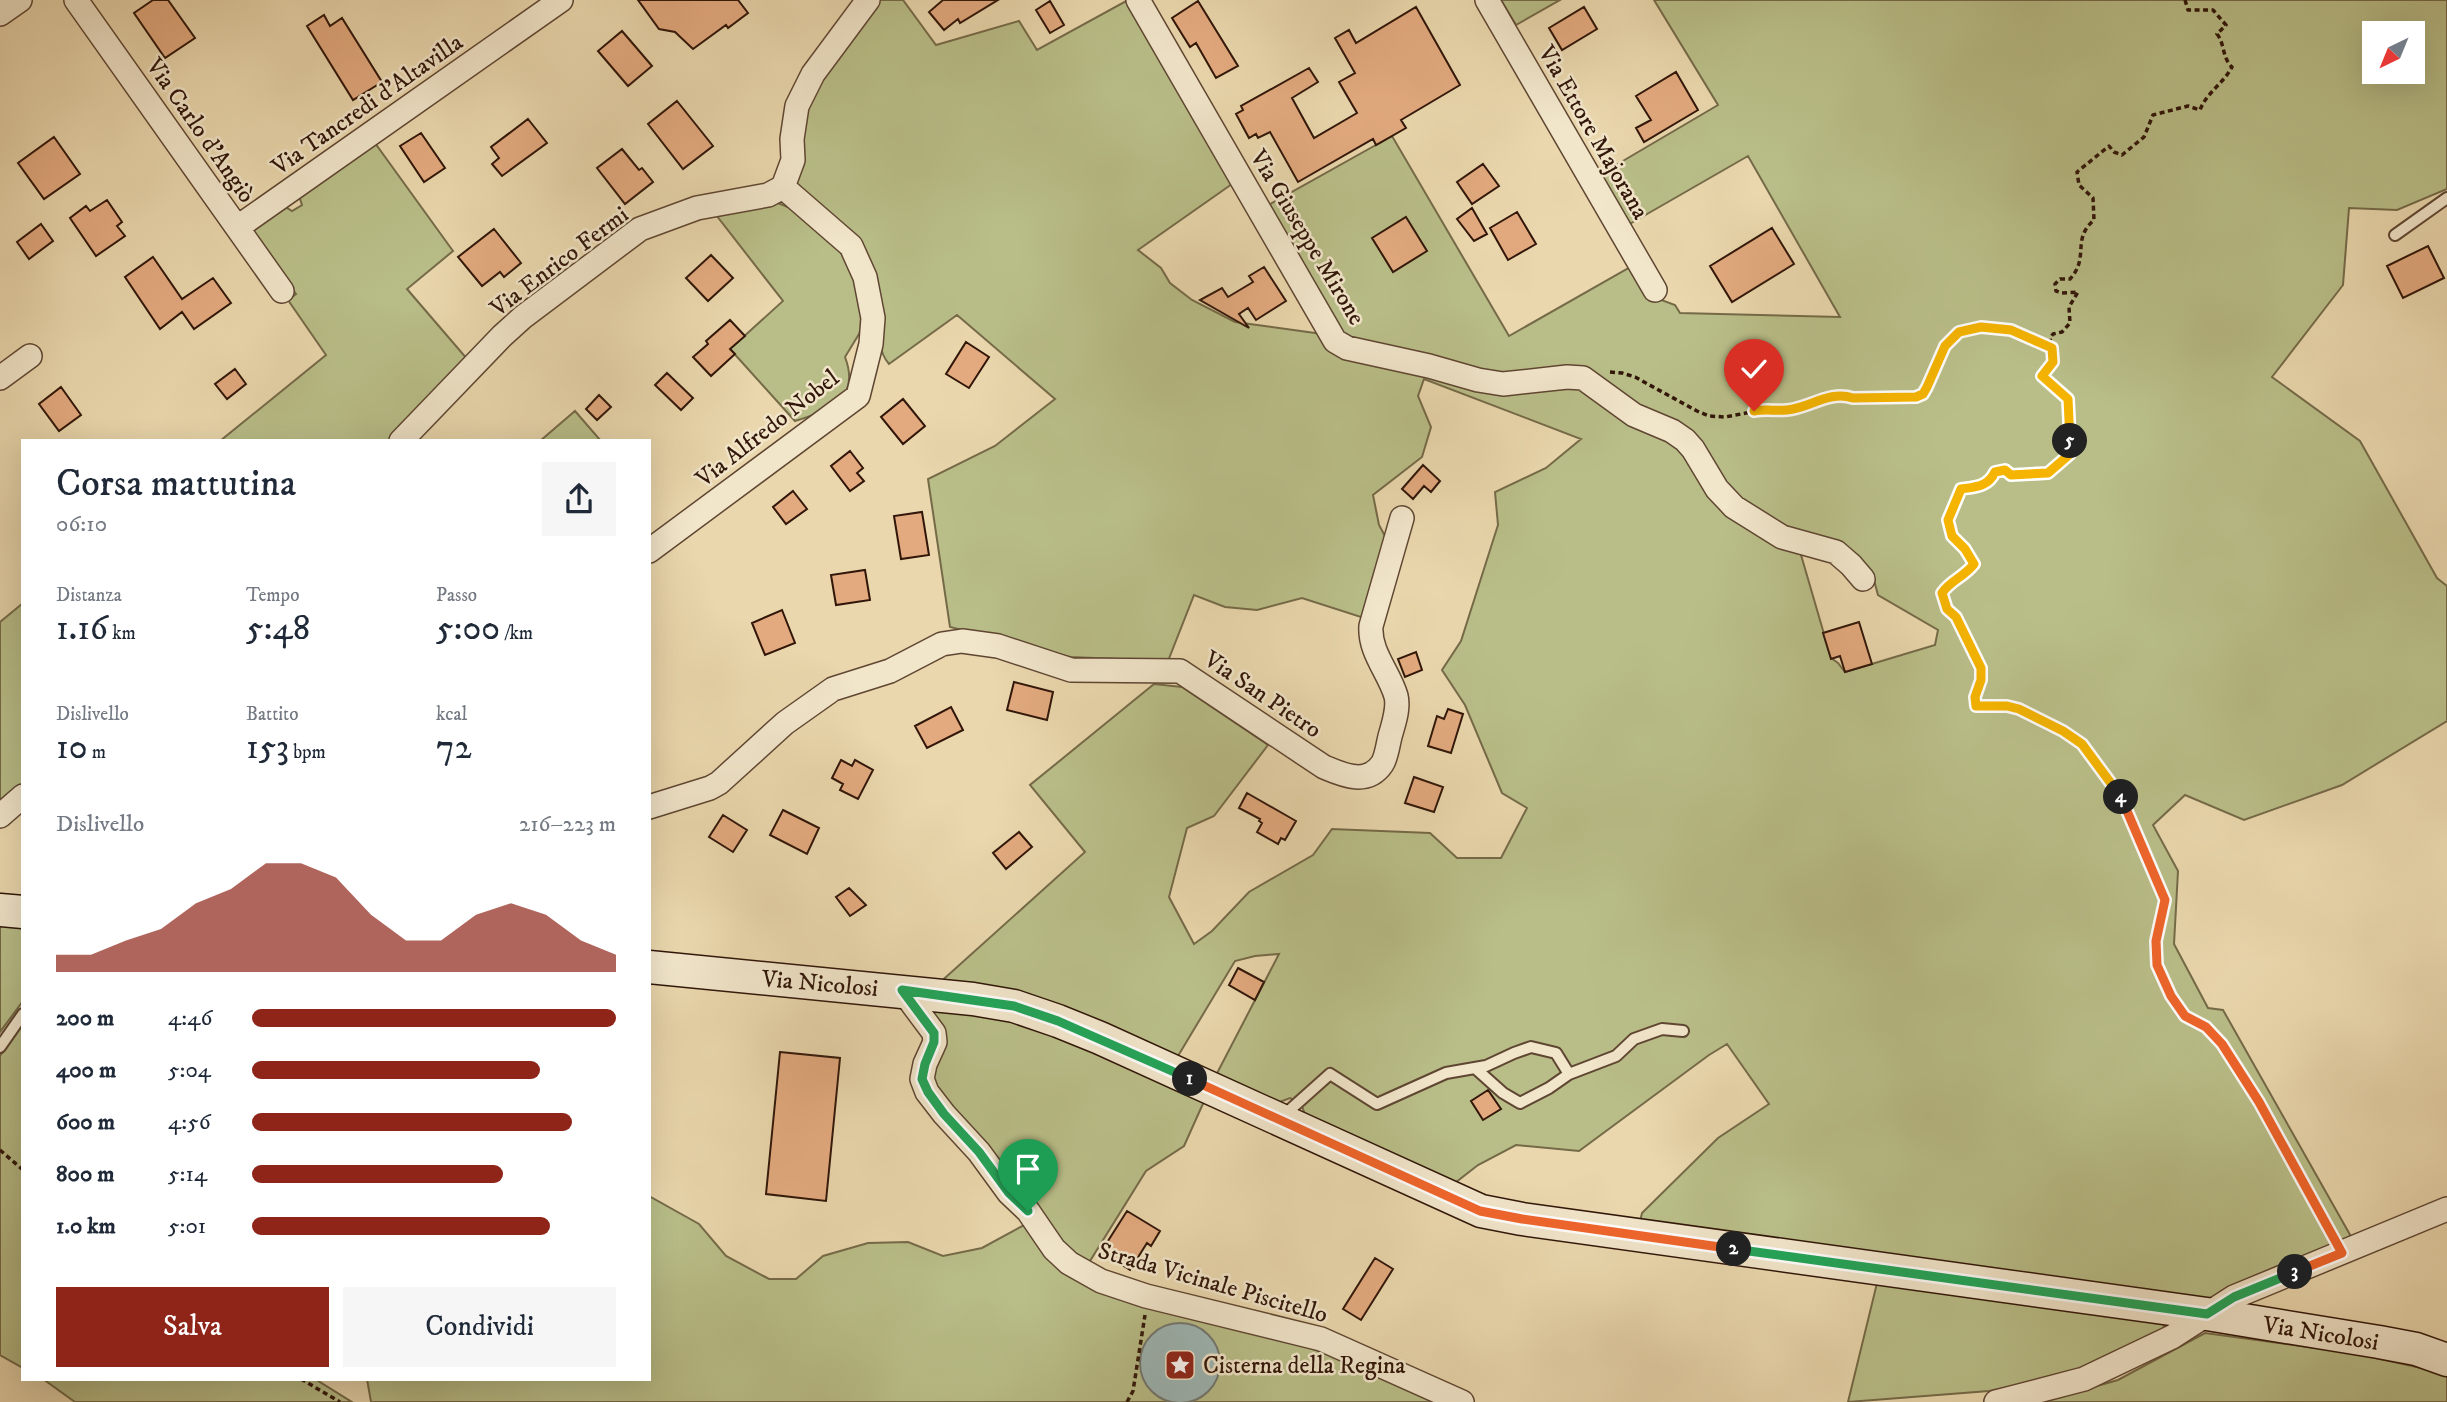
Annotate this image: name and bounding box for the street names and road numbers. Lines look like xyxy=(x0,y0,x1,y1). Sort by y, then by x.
street label: Via Tancredi d'Altavilla xyxy=(265,27,470,183)
street label: Via Ettore Majorana xyxy=(1531,39,1655,226)
street label: Via Carlo d'Angiò xyxy=(139,51,261,209)
street label: Via Giuseppe Mirone xyxy=(1242,144,1371,331)
street label: Via Enrico Fermi xyxy=(484,200,635,324)
street label: Via Alfredo Nobel xyxy=(689,363,846,495)
street label: Via San Pietro xyxy=(1197,644,1327,745)
street label: Via Nicolosi xyxy=(759,964,879,1004)
street label: Strada Vicinale Piscitello xyxy=(1094,1236,1331,1330)
street label: Via Nicolosi xyxy=(2260,1310,2381,1358)

